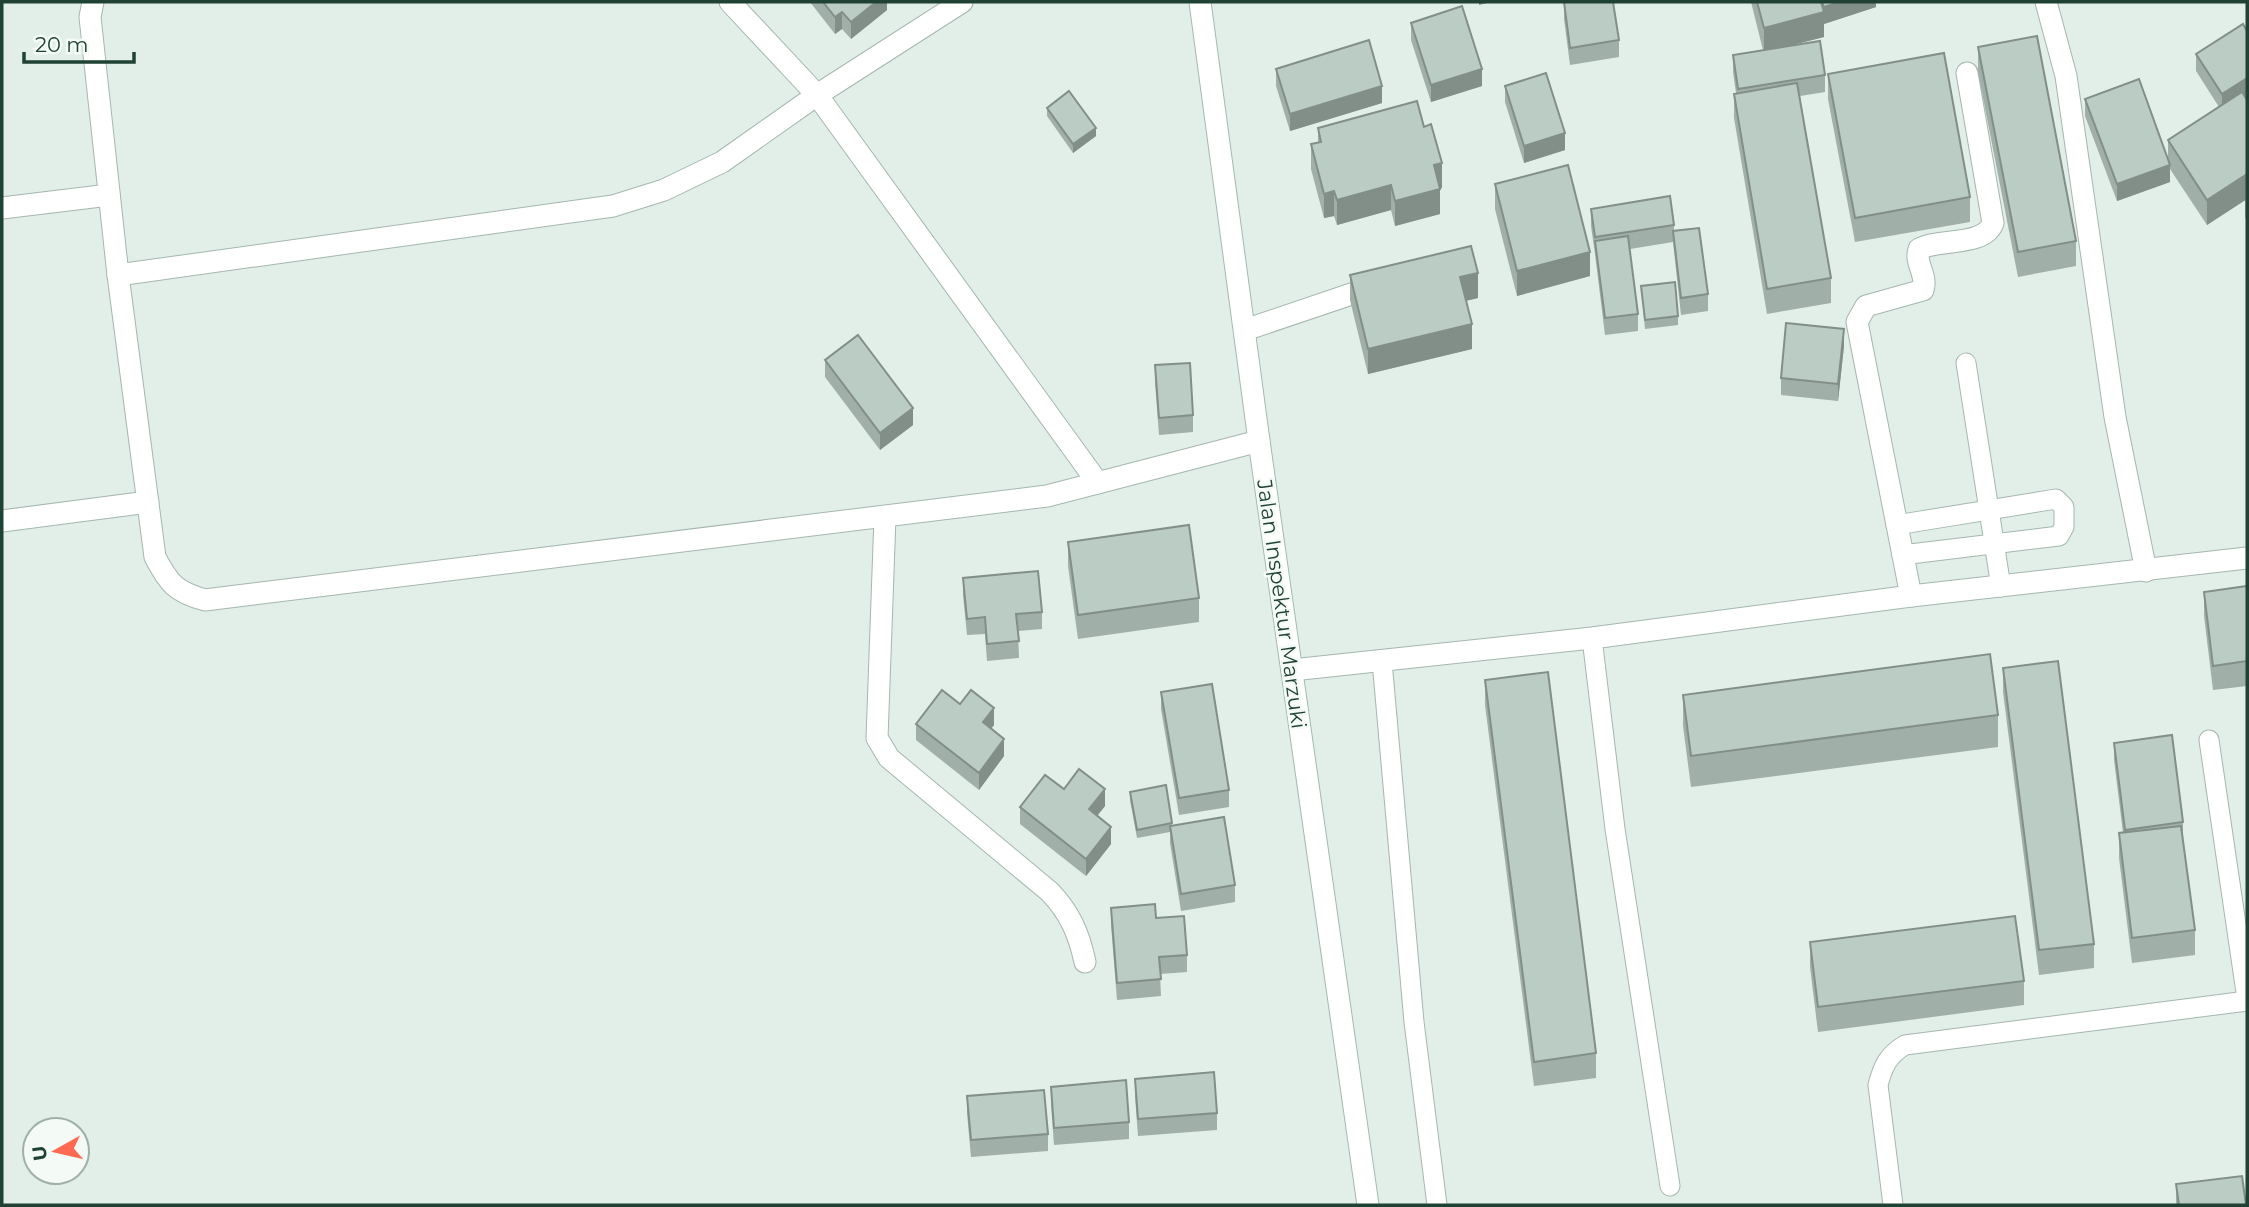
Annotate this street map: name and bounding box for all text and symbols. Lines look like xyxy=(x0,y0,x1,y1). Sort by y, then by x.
scale bar xyxy=(24,21,135,65)
text: 20 m xyxy=(35,32,89,57)
street label: Jalan Inspektur Marzuki xyxy=(1252,477,1312,730)
north arrow xyxy=(21,1116,91,1186)
text: U xyxy=(27,1144,52,1162)

